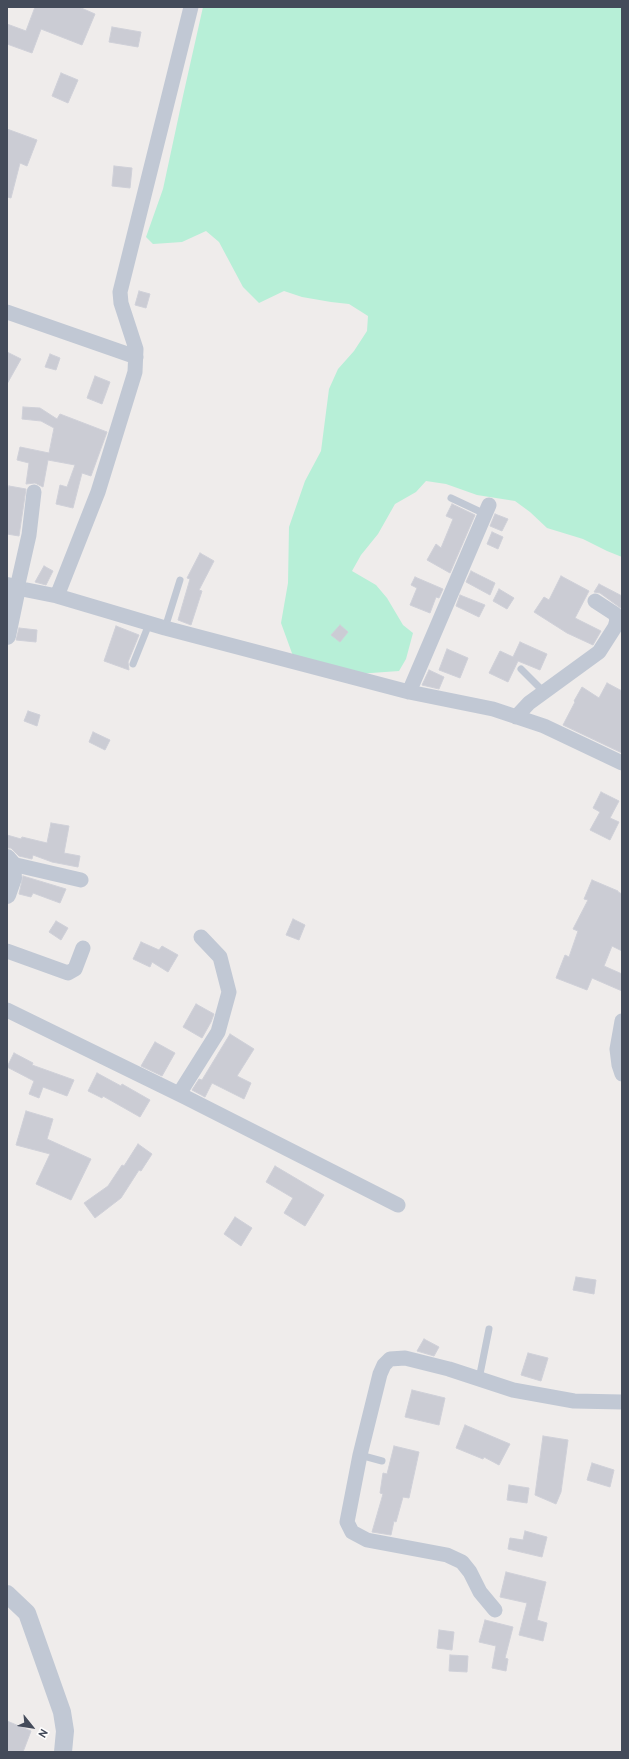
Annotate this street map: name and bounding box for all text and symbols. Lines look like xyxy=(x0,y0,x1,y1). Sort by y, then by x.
north arrow xyxy=(12,1707,52,1747)
text: N xyxy=(34,1726,50,1740)

